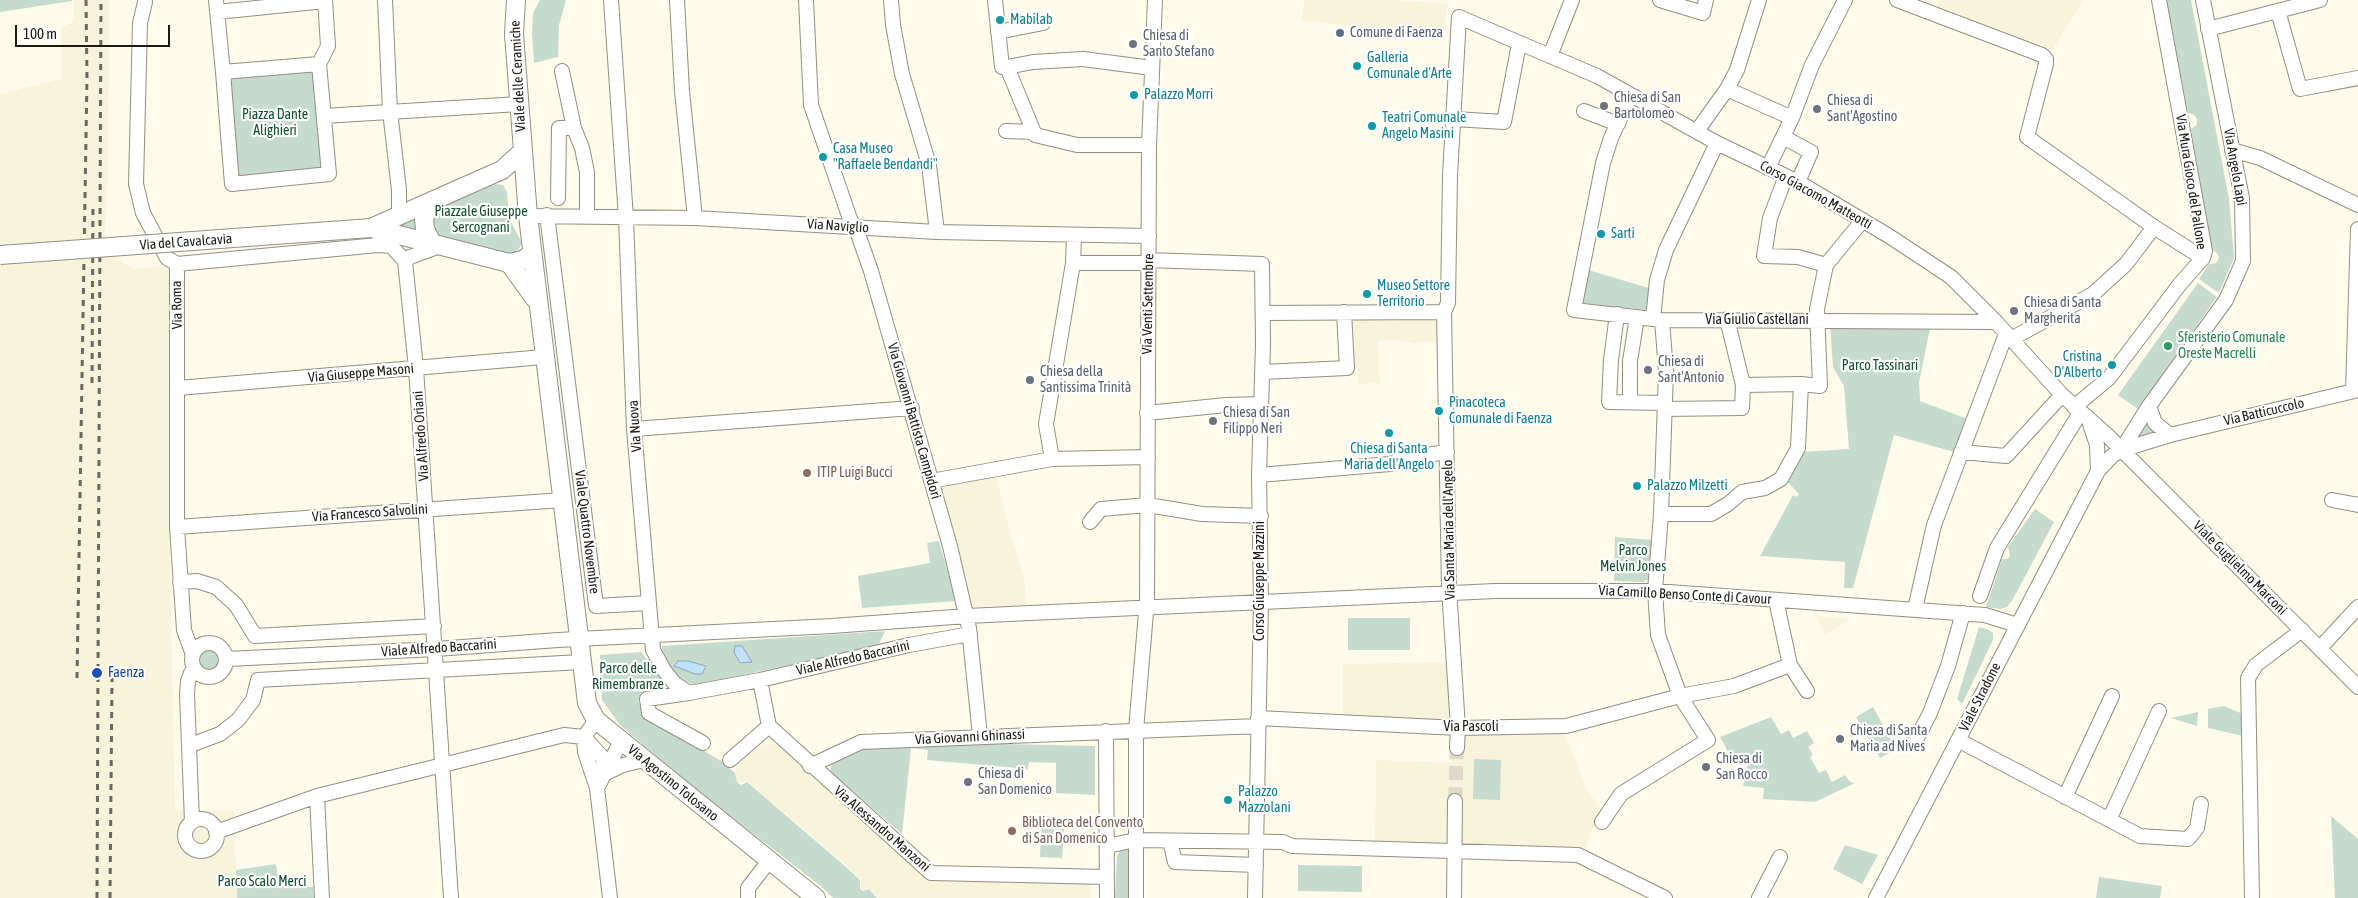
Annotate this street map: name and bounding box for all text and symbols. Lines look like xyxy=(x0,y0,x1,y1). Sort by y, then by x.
place label: Mabilab xyxy=(1010,12,1053,28)
marker: Mabilab xyxy=(994,14,1006,26)
scale bar xyxy=(18,15,172,47)
street label: Viale delle Ceramiche xyxy=(507,20,529,132)
text: 100 m xyxy=(23,25,57,42)
place label: Comune di Faenza xyxy=(1350,25,1443,41)
marker: Comune di Faenza xyxy=(1334,27,1346,39)
place label: Chiesa di Santo Stefano xyxy=(1143,28,1214,60)
marker: Chiesa di Santo Stefano xyxy=(1127,38,1139,50)
place label: Galleria Comunale d'Arte xyxy=(1367,50,1452,82)
marker: Galleria Comunale d'Arte xyxy=(1351,60,1363,72)
place label: Palazzo Morri xyxy=(1144,87,1213,103)
marker: Palazzo Morri xyxy=(1128,89,1140,101)
place label: Chiesa di San Bartolomeo xyxy=(1614,90,1681,122)
place label: Chiesa di Sant'Agostino xyxy=(1827,93,1897,125)
marker: Chiesa di San Bartolomeo xyxy=(1598,100,1610,112)
marker: Chiesa di Sant'Agostino xyxy=(1811,103,1823,115)
park label: Piazza Dante Alighieri xyxy=(242,107,308,140)
place label: Teatri Comunale Angelo Masini xyxy=(1382,110,1466,142)
street label: Via Mura Gioco del Pallone xyxy=(2172,113,2210,251)
marker: Teatri Comunale Angelo Masini xyxy=(1366,120,1378,132)
street label: Via Angelo Lapi xyxy=(2220,127,2250,207)
place label: Casa Museo "Raffaele Bendandi" xyxy=(833,141,938,174)
marker: Casa Museo "Raffaele Bendandi" xyxy=(817,151,829,163)
street label: Corso Giacomo Matteotti xyxy=(1757,157,1875,233)
park label: Piazzale Giuseppe Sercognani xyxy=(434,204,528,236)
street label: Via Naviglio xyxy=(807,215,869,237)
place label: Sarti xyxy=(1611,226,1635,242)
marker: Sarti xyxy=(1595,228,1607,240)
street label: Via del Cavalcavia xyxy=(139,230,233,254)
street label: Via Venti Settembre xyxy=(1139,253,1157,355)
place label: Museo Settore Territorio xyxy=(1377,278,1450,310)
street label: Via Roma xyxy=(168,281,186,329)
marker: Museo Settore Territorio xyxy=(1361,288,1373,300)
place label: Chiesa di Santa Margherita xyxy=(2024,295,2102,328)
marker: Chiesa di Santa Margherita xyxy=(2008,305,2020,317)
street label: Via Giulio Castellani xyxy=(1705,312,1809,328)
place label: Sferisterio Comunale Oreste Macrelli xyxy=(2178,330,2285,362)
marker: Sferisterio Comunale Oreste Macrelli xyxy=(2162,340,2174,352)
street label: Via Giovanni Battista Campidori xyxy=(884,341,944,501)
place label: Cristina D'Alberto xyxy=(2054,349,2102,382)
place label: Chiesa di Sant'Antonio xyxy=(1658,354,1724,387)
park label: Parco Tassinari xyxy=(1842,358,1918,374)
marker: Cristina D'Alberto xyxy=(2106,359,2118,371)
street label: Via Giuseppe Masoni xyxy=(307,360,415,386)
place label: Chiesa della Santissima Trinità xyxy=(1040,364,1131,397)
marker: Chiesa di Sant'Antonio xyxy=(1642,364,1654,376)
marker: Chiesa della Santissima Trinità xyxy=(1024,374,1036,386)
street label: Via Alfredo Oriani xyxy=(409,390,433,482)
place label: Pinacoteca Comunale di Faenza xyxy=(1449,395,1552,428)
street label: Via Batticuccolo xyxy=(2222,395,2306,429)
street label: Via Nuova xyxy=(625,399,645,453)
place label: Chiesa di San Filippo Neri xyxy=(1223,405,1290,438)
marker: Pinacoteca Comunale di Faenza xyxy=(1433,405,1445,417)
marker: Chiesa di San Filippo Neri xyxy=(1207,415,1219,427)
marker: Chiesa di Santa Maria dell'Angelo xyxy=(1383,427,1395,439)
place label: Chiesa di Santa Maria dell'Angelo xyxy=(1344,441,1434,474)
street label: Via Santa Maria dell'Angelo xyxy=(1439,460,1459,600)
place label: ITIP Luigi Bucci xyxy=(817,465,893,481)
marker: ITIP Luigi Bucci xyxy=(801,467,813,479)
street label: Viale Quattro Novembre xyxy=(571,469,603,595)
place label: Palazzo Milzetti xyxy=(1647,478,1728,494)
marker: Palazzo Milzetti xyxy=(1631,480,1643,492)
street label: Via Francesco Salvolini xyxy=(311,501,429,525)
street label: Viale Guglielmo Marconi xyxy=(2190,518,2290,618)
street label: Corso Giuseppe Mazzini xyxy=(1252,521,1268,641)
park label: Parco Melvin Jones xyxy=(1600,543,1666,576)
street label: Via Camillo Benso Conte di Cavour xyxy=(1598,582,1772,608)
street label: Viale Alfredo Baccarini xyxy=(381,636,497,660)
street label: Viale Alfredo Baccarini xyxy=(795,637,911,679)
street label: Viale Stradone xyxy=(1955,660,2005,734)
park label: Parco delle Rimembranze xyxy=(592,661,664,694)
place label: Faenza xyxy=(108,665,145,681)
marker: Faenza xyxy=(90,666,104,680)
street label: Via Pascoli xyxy=(1443,719,1499,735)
place label: Chiesa di Santa Maria ad Nives xyxy=(1850,723,1928,756)
street label: Via Giovanni Ghinassi xyxy=(914,726,1026,748)
marker: Chiesa di Santa Maria ad Nives xyxy=(1834,733,1846,745)
street label: Via Agostino Tolosano xyxy=(624,741,722,825)
place label: Chiesa di San Rocco xyxy=(1716,751,1768,784)
marker: Chiesa di San Rocco xyxy=(1700,761,1712,773)
place label: Chiesa di San Domenico xyxy=(978,766,1052,799)
marker: Chiesa di San Domenico xyxy=(962,776,974,788)
street label: Via Alessandro Manzoni xyxy=(830,783,934,875)
place label: Palazzo Mazzolani xyxy=(1238,784,1291,816)
marker: Palazzo Mazzolani xyxy=(1222,794,1234,806)
place label: Biblioteca del Convento di San Domenico xyxy=(1022,815,1143,848)
marker: Biblioteca del Convento di San Domenico xyxy=(1006,825,1018,837)
park label: Parco Scalo Merci xyxy=(218,874,306,890)

